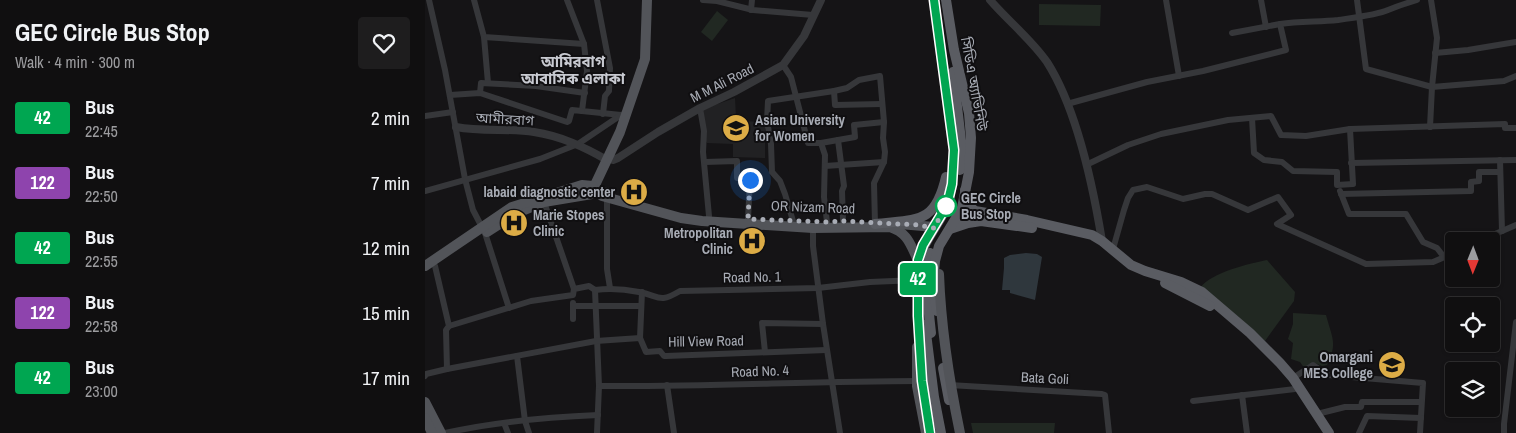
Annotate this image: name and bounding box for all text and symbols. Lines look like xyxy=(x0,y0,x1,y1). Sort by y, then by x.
text: GEC Circle Bus Stop xyxy=(15,16,210,48)
button: heart xyxy=(358,17,410,69)
street label: সিডিএ অ্যাভিনিউ xyxy=(957,35,991,133)
text: Walk · 4 min · 300 m xyxy=(15,51,135,73)
district label: আমিরবাগ আবাসিক এলাকা xyxy=(520,51,626,89)
street label: M M Ali Road xyxy=(687,59,757,107)
text: Bus xyxy=(85,94,114,120)
text: 42 xyxy=(34,105,51,130)
text: 2 min xyxy=(371,105,410,131)
street label: আমীরবাগ xyxy=(475,108,535,130)
place label: Asian University for Women xyxy=(755,111,846,145)
school or university icon: Asian University for Women xyxy=(721,113,751,143)
text: 22:45 xyxy=(85,120,118,142)
text: Bus xyxy=(85,159,114,185)
your location xyxy=(738,168,763,193)
text: 122 xyxy=(30,170,55,195)
text: 7 min xyxy=(371,170,410,196)
hospital icon: labaid diagnostic center xyxy=(619,177,649,207)
place label: labaid diagnostic center xyxy=(484,183,616,201)
text: 22:50 xyxy=(85,185,118,207)
place label: GEC Circle Bus Stop xyxy=(961,189,1021,223)
marker: GEC Circle Bus Stop xyxy=(935,195,957,217)
street label: OR Nizam Road xyxy=(771,197,855,217)
place label: Marie Stopes Clinic xyxy=(533,206,604,240)
hospital icon: Marie Stopes Clinic xyxy=(499,208,529,238)
text: Bus xyxy=(85,224,114,250)
place label: Metropolitan Clinic xyxy=(664,224,733,258)
hospital icon: Metropolitan Clinic xyxy=(737,226,767,256)
north arrow xyxy=(1445,232,1500,288)
map controls xyxy=(1445,232,1500,417)
text: 42 xyxy=(34,235,51,260)
text: 12 min xyxy=(362,235,410,261)
text: 22:55 xyxy=(85,250,118,272)
line badge: 42 xyxy=(895,263,941,295)
text: 42 xyxy=(910,266,926,291)
street label: Road No. 1 xyxy=(723,267,782,287)
text: Bus xyxy=(85,289,114,315)
button: locate xyxy=(1445,297,1500,352)
text: 122 xyxy=(30,300,55,325)
text: 15 min xyxy=(362,300,410,326)
text: 22:58 xyxy=(85,315,118,337)
street label: Hill View Road xyxy=(668,331,744,351)
place label: Omargani MES College xyxy=(1303,348,1373,382)
school or university icon: Omargani MES College xyxy=(1377,350,1407,380)
text: Bus xyxy=(85,354,114,380)
street label: Road No. 4 xyxy=(731,361,790,381)
button: layers xyxy=(1445,362,1500,417)
text: 42 xyxy=(34,365,51,390)
text: 17 min xyxy=(362,365,410,391)
street label: Bata Goli xyxy=(1021,368,1069,388)
text: 23:00 xyxy=(85,380,118,402)

